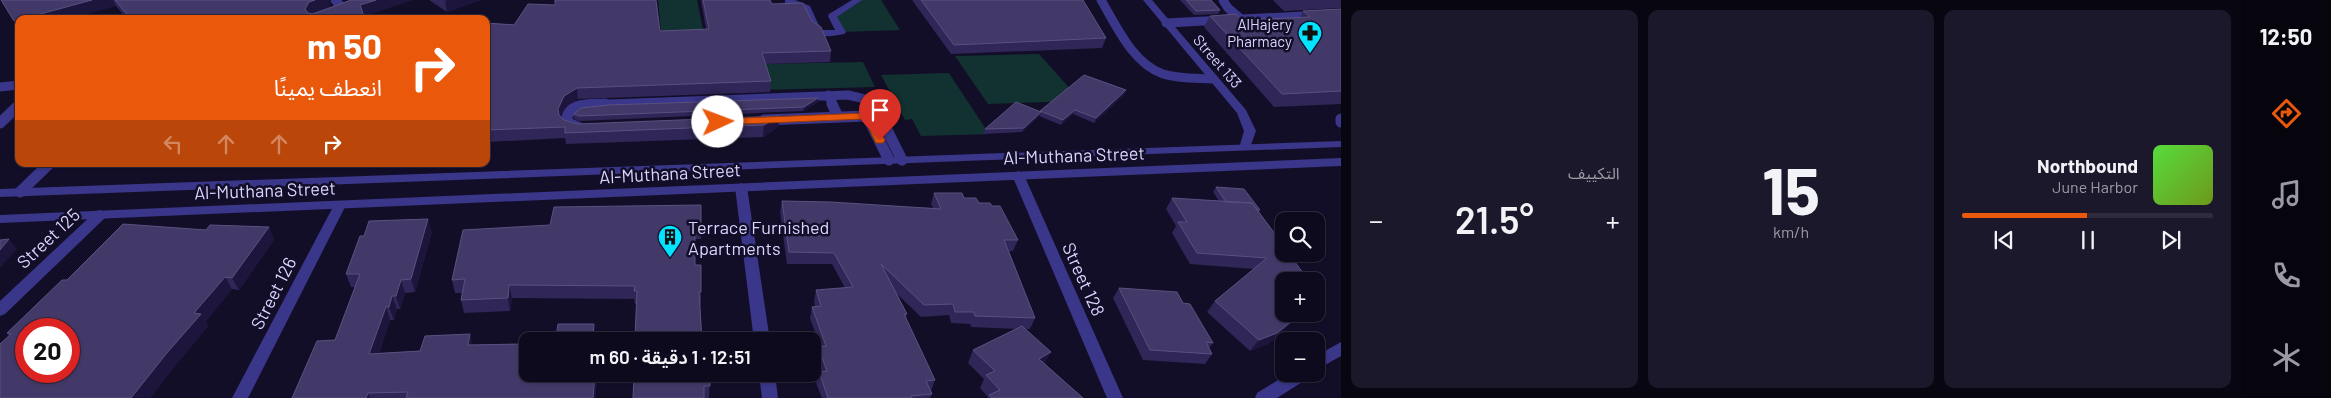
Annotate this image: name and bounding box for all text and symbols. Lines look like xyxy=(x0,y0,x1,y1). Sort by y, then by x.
place label: AlHajery Pharmacy xyxy=(1227,15,1292,50)
pharmacy icon: AlHajery Pharmacy xyxy=(1297,20,1323,54)
text: 12:50 xyxy=(2260,23,2312,49)
text: 50 m xyxy=(307,24,382,66)
street label: Street 133 xyxy=(1190,31,1246,91)
icon: right xyxy=(400,35,465,100)
text: انعطف يمينًا xyxy=(274,74,382,100)
pin xyxy=(859,89,901,140)
position arrow xyxy=(691,95,743,147)
icon: arrive xyxy=(866,96,894,124)
icon: directions xyxy=(2269,96,2304,131)
icon: left xyxy=(159,130,187,158)
icon: ahead xyxy=(212,130,240,158)
icon: ahead xyxy=(265,130,293,158)
icon: right xyxy=(318,130,346,158)
street label: Al-Muthana Street xyxy=(1003,142,1145,168)
text: 15 xyxy=(1762,150,1820,228)
text: Northbound xyxy=(2037,154,2138,177)
street label: Al-Muthana Street xyxy=(599,158,741,188)
text: التكييف xyxy=(1568,163,1620,182)
street label: Al-Muthana Street xyxy=(194,177,336,203)
text: June Harbor xyxy=(2052,177,2138,196)
icon: music xyxy=(2269,177,2304,212)
text: 21.5° xyxy=(1455,196,1534,242)
street label: Street 125 xyxy=(12,203,84,273)
text: − xyxy=(1369,203,1383,237)
text: + xyxy=(1606,203,1620,237)
map controls xyxy=(1275,212,1325,382)
button: search xyxy=(1275,212,1325,262)
place label: Terrace Furnished Apartments xyxy=(688,216,829,259)
text: km/h xyxy=(1773,222,1809,241)
building icon: Terrace Furnished Apartments xyxy=(657,224,683,258)
icon: previous xyxy=(1990,226,2018,254)
icon: pause xyxy=(2074,226,2102,254)
icon: next xyxy=(2157,226,2185,254)
street label: Street 128 xyxy=(1058,239,1110,319)
street label: Street 126 xyxy=(246,253,300,333)
icon: phone xyxy=(2269,258,2304,293)
button: + xyxy=(1275,272,1325,322)
speed limit sign: 20 xyxy=(15,318,80,383)
button: − xyxy=(1275,332,1325,382)
icon: climate xyxy=(2269,340,2304,375)
text: 12:51 · 1 دقيقة · 60 m xyxy=(589,345,751,368)

